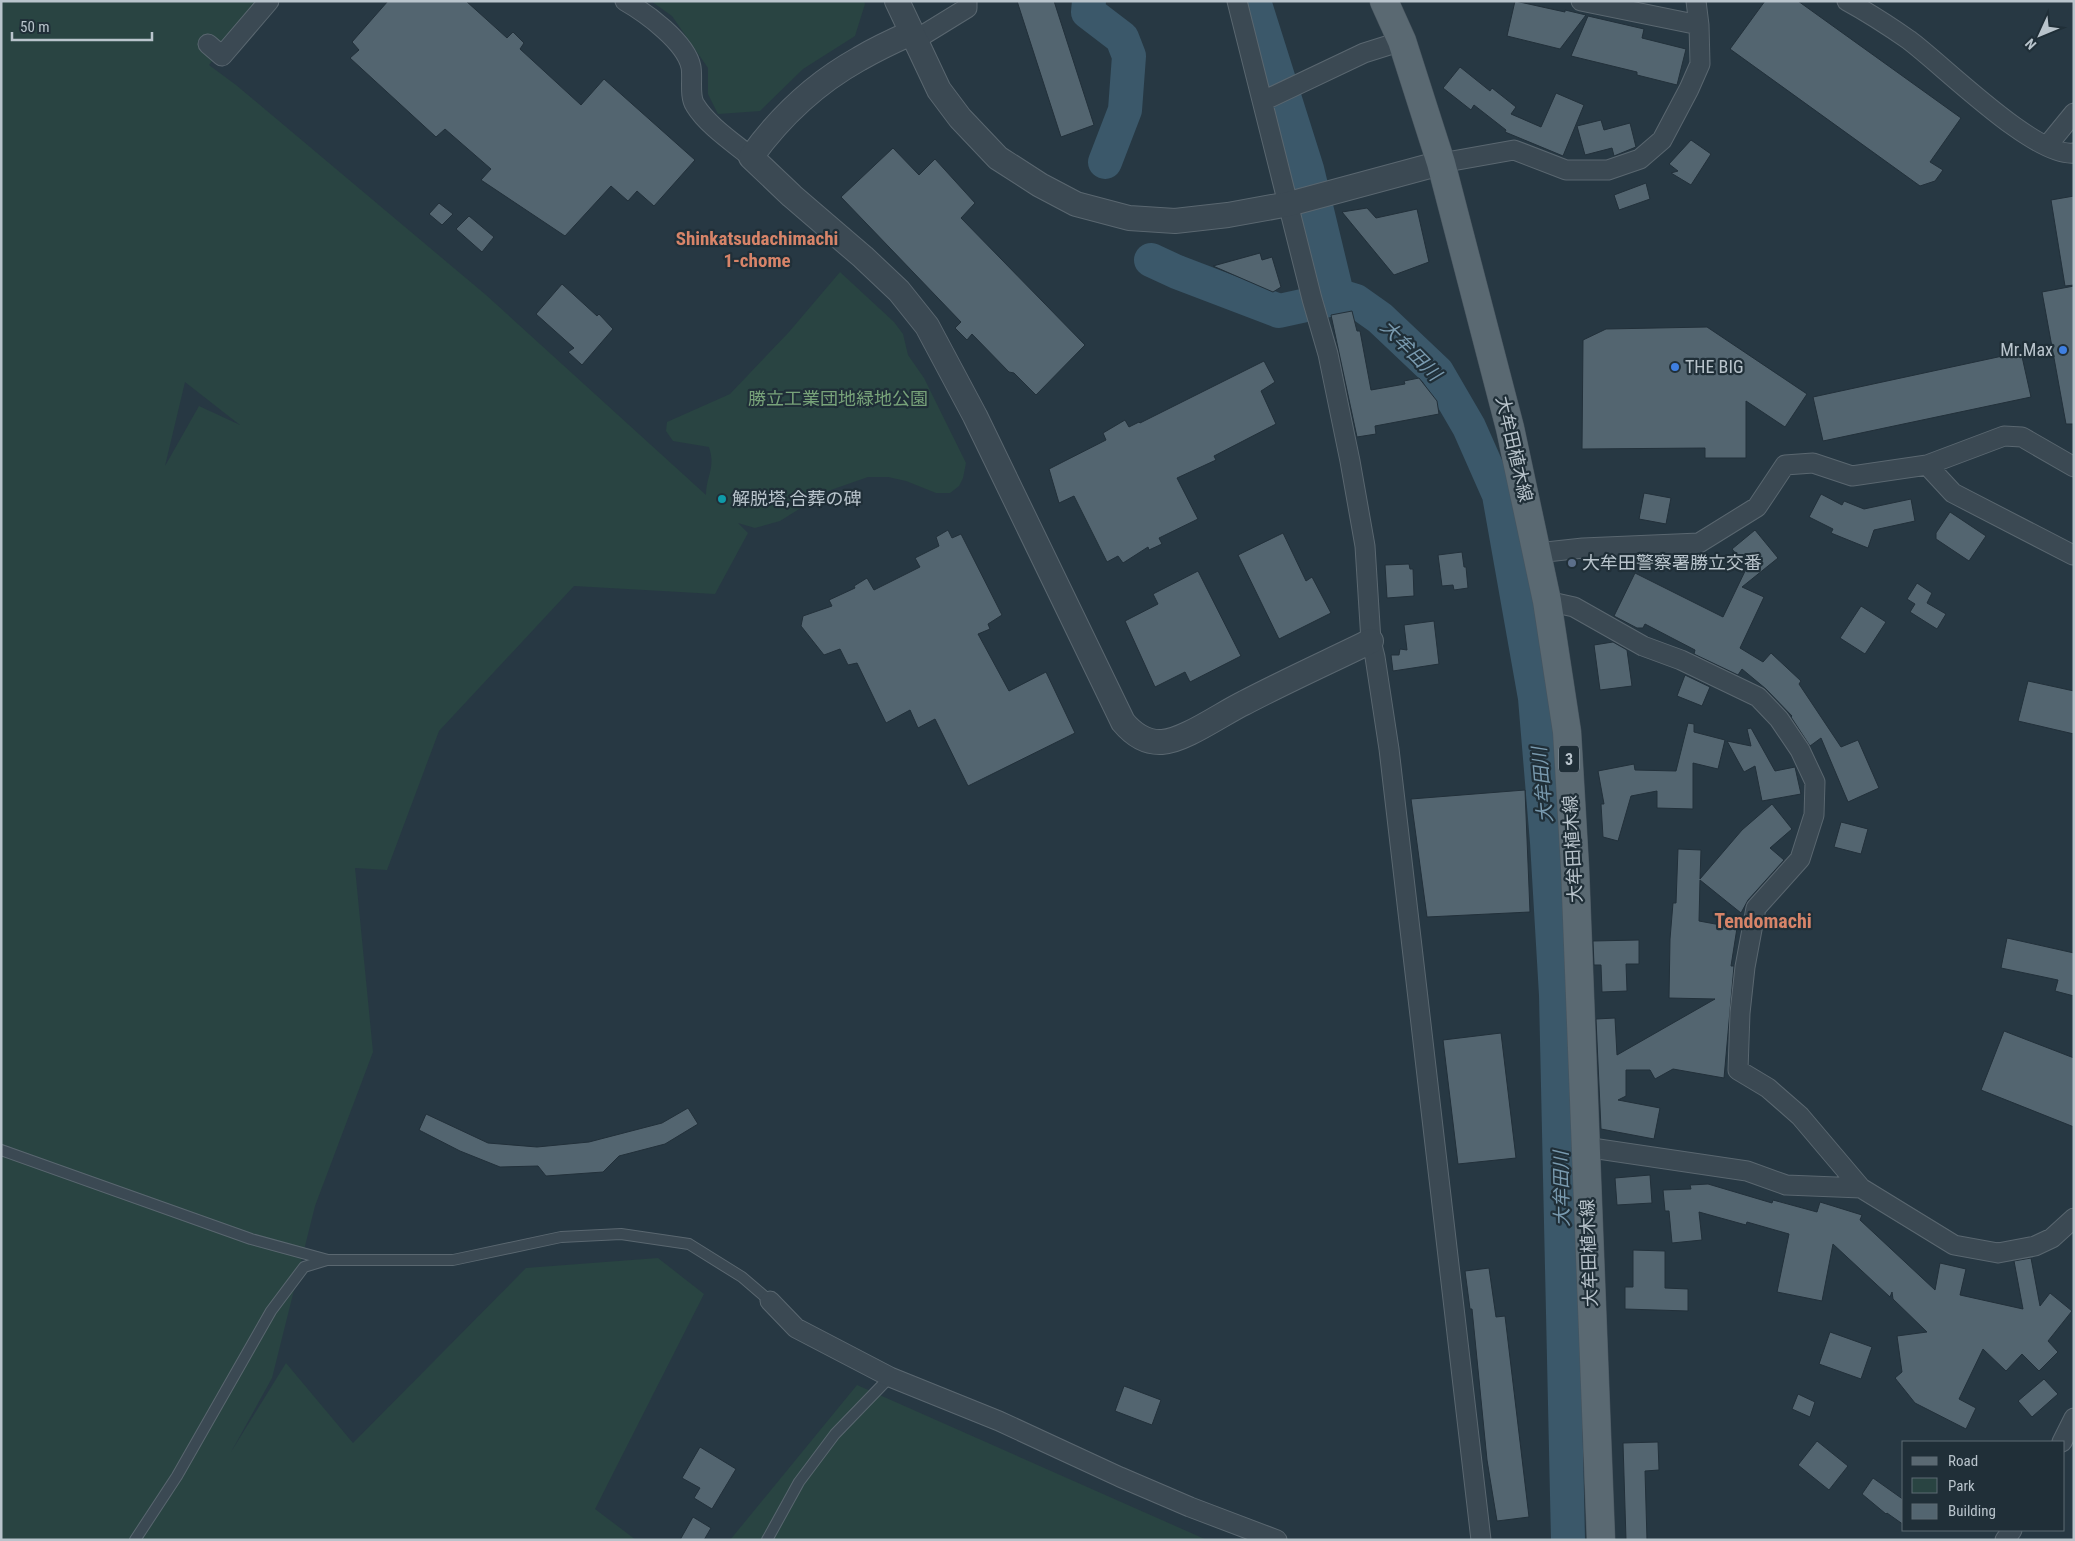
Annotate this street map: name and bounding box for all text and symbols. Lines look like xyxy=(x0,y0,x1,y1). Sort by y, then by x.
scale bar xyxy=(12,10,152,42)
north arrow xyxy=(2015,10,2065,60)
text: 50 m xyxy=(20,18,50,36)
text: N xyxy=(2022,35,2039,53)
district label: Shinkatsudachimachi 1-chome xyxy=(676,227,838,272)
water label: 大牟田川 xyxy=(1376,315,1447,387)
place label: Mr.Max xyxy=(2000,339,2053,360)
marker: Mr.Max xyxy=(2057,344,2069,356)
place label: THE BIG xyxy=(1685,356,1744,377)
marker: THE BIG xyxy=(1669,361,1681,373)
park label: 勝立工業団地緑地公園 xyxy=(748,388,928,409)
street label: 大牟田植木線 xyxy=(1492,394,1537,504)
place label: 解脱塔,合葬の碑 xyxy=(732,488,862,509)
marker: 解脱塔,合葬の碑 xyxy=(716,493,728,505)
place label: 大牟田警察署勝立交番 xyxy=(1582,552,1762,573)
marker: 大牟田警察署勝立交番 xyxy=(1566,557,1578,569)
water label: 大牟田川 xyxy=(1528,744,1557,824)
road number: 3 xyxy=(1559,746,1579,772)
street label: 大牟田植木線 xyxy=(1559,795,1586,904)
district label: Tendomachi xyxy=(1714,909,1812,933)
water label: 大牟田川 xyxy=(1549,1149,1574,1227)
street label: 大牟田植木線 xyxy=(1576,1199,1601,1307)
legend xyxy=(1902,1441,2065,1531)
text: Road xyxy=(1948,1452,1978,1470)
text: Park xyxy=(1948,1477,1975,1495)
text: Building xyxy=(1948,1502,1996,1520)

